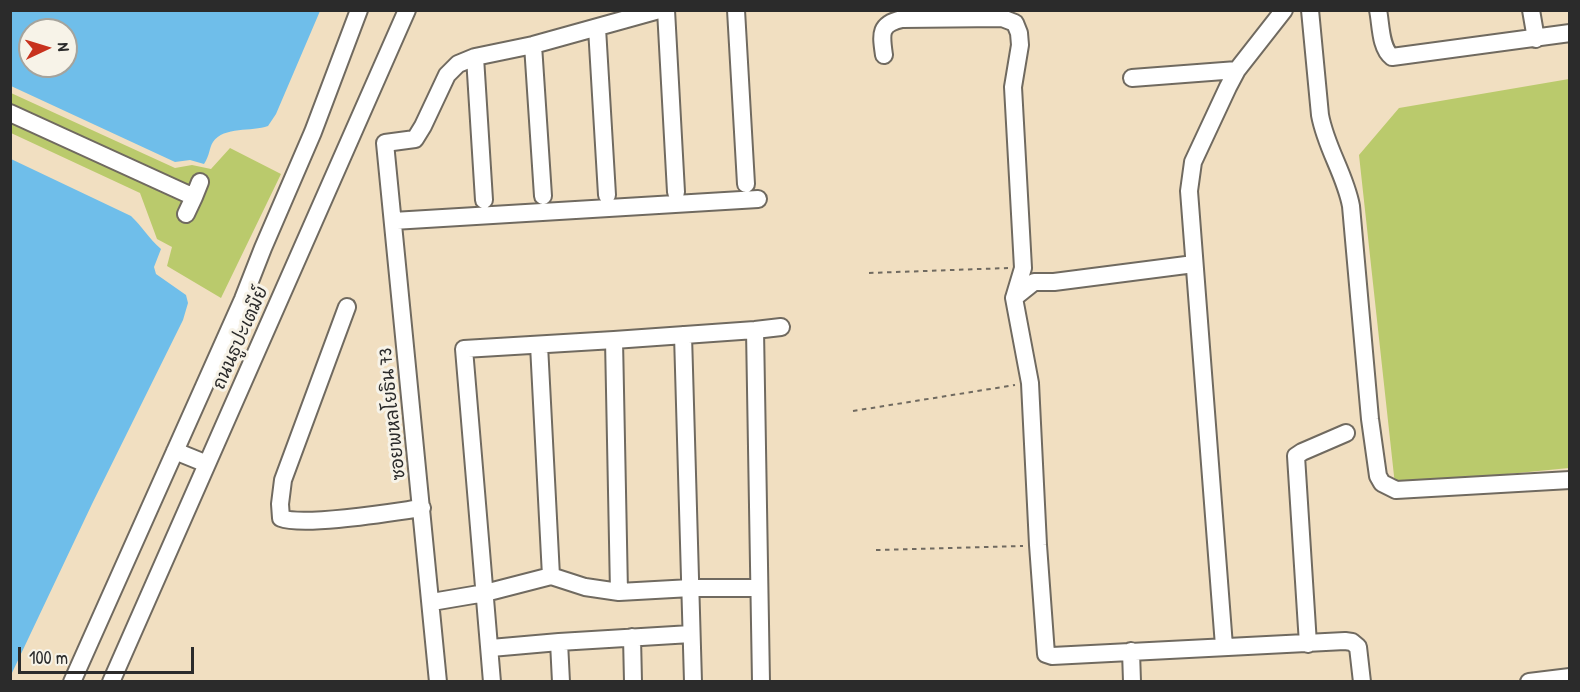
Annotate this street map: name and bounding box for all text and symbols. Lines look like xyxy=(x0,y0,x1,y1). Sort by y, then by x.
north arrow xyxy=(18,18,78,78)
text: N xyxy=(53,42,75,52)
street label: ถนนธูปะเตมีย์ xyxy=(209,283,273,393)
street label: ซอยพหลโยธิน 73 xyxy=(375,347,411,481)
scale bar xyxy=(21,635,196,673)
text: 100 m xyxy=(29,645,68,670)

